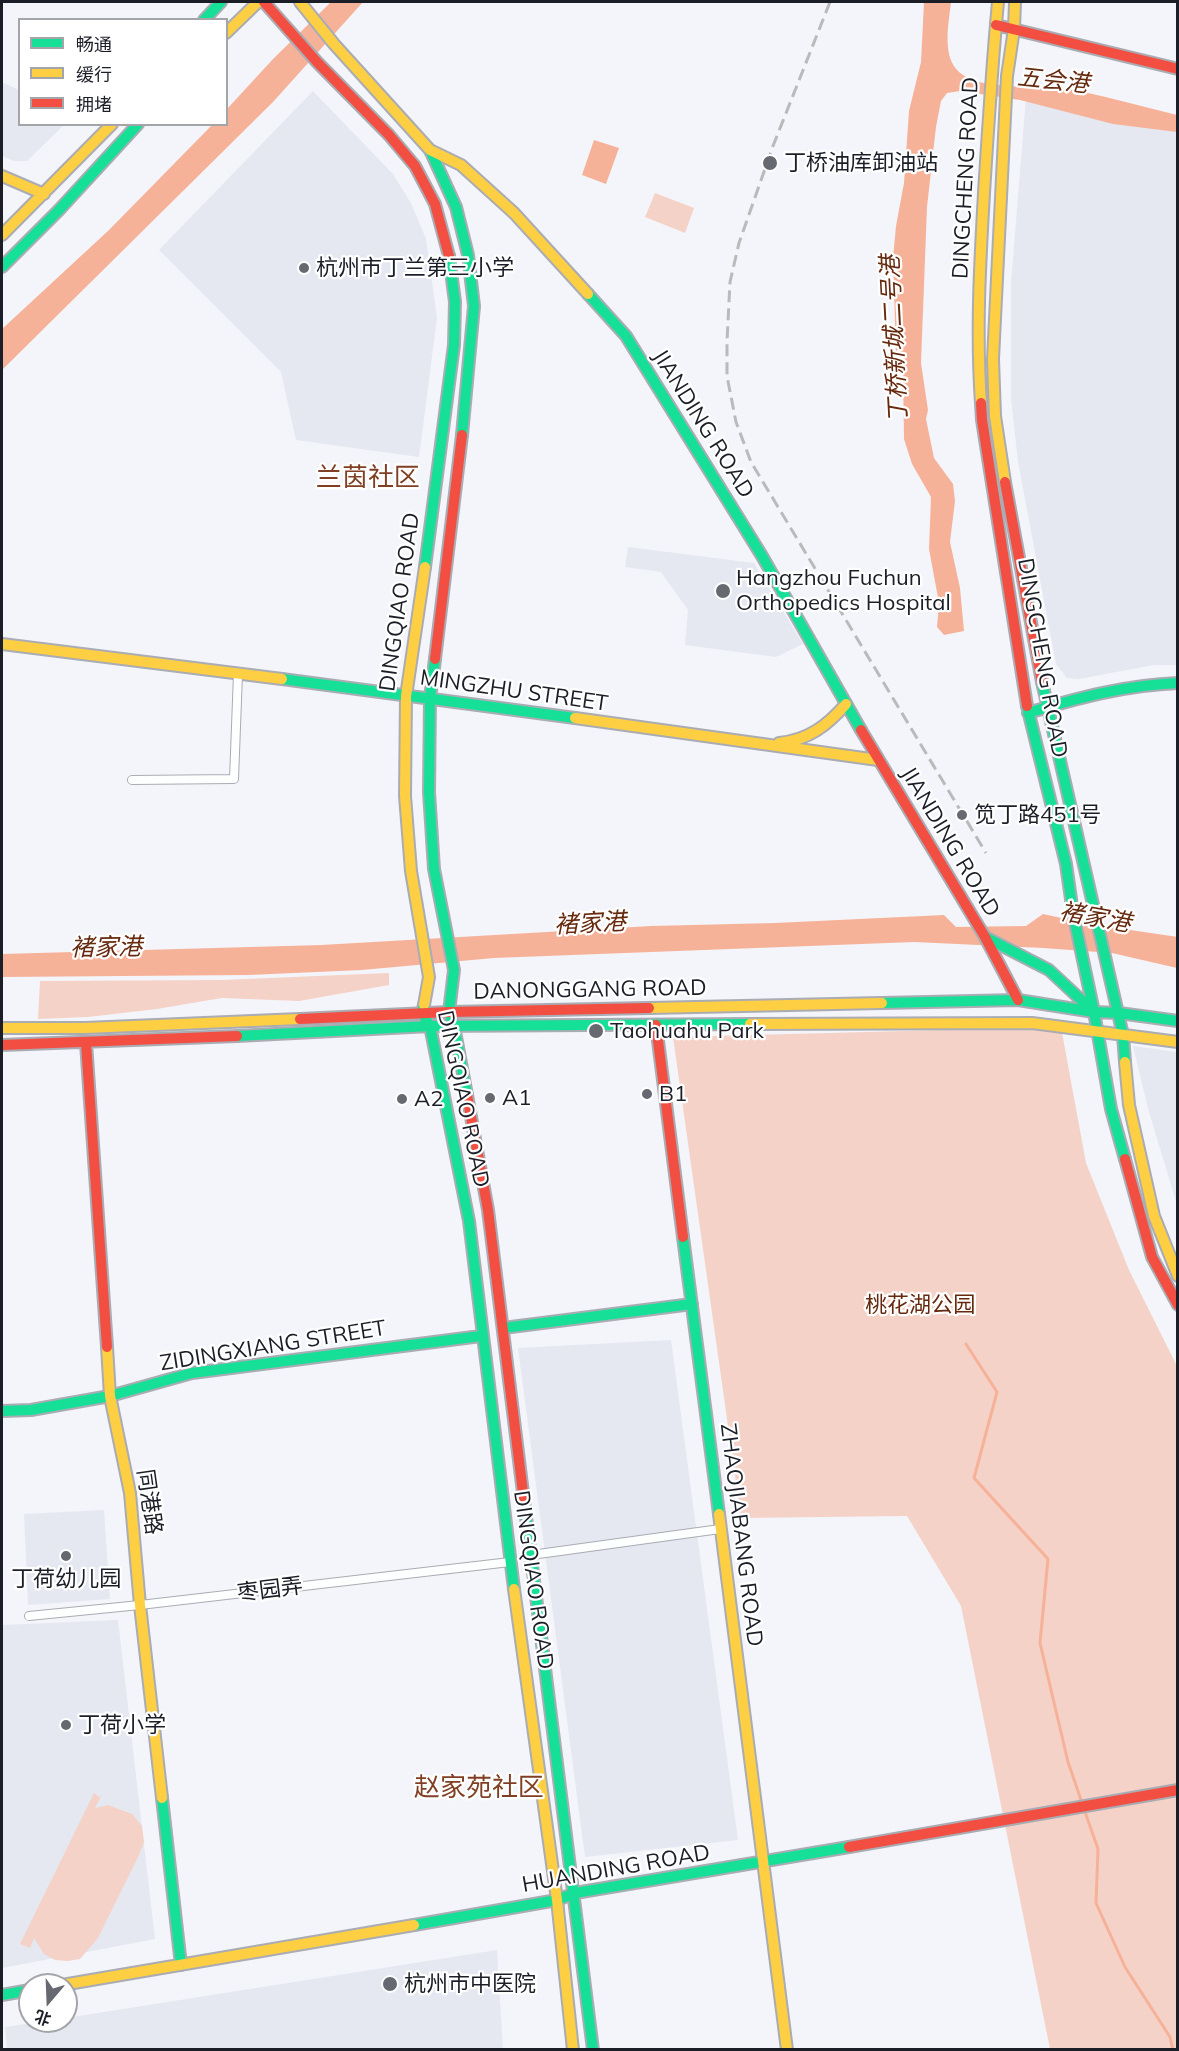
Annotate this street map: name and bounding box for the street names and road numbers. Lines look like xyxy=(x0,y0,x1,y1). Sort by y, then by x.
street label: DINGCHENG ROAD xyxy=(948,76,984,280)
street label: JIANDING ROAD xyxy=(647,345,759,503)
street label: DINGQIAO ROAD xyxy=(374,511,426,693)
street label: DINGCHENG ROAD xyxy=(1011,556,1073,760)
street label: MINGZHU STREET xyxy=(418,665,610,717)
street label: JIANDING ROAD xyxy=(895,762,1005,922)
street label: DANONGGANG ROAD xyxy=(473,975,707,1005)
street label: DINGQIAO ROAD xyxy=(431,1008,495,1190)
street label: ZIDINGXIANG STREET xyxy=(158,1315,388,1377)
street label: ZHAOJIABANG ROAD xyxy=(714,1422,768,1648)
street label: 同港路 xyxy=(131,1467,167,1537)
street label: DINGQIAO ROAD xyxy=(507,1489,559,1671)
street label: 枣园弄 xyxy=(236,1573,304,1607)
street label: HUANDING ROAD xyxy=(520,1839,712,1899)

